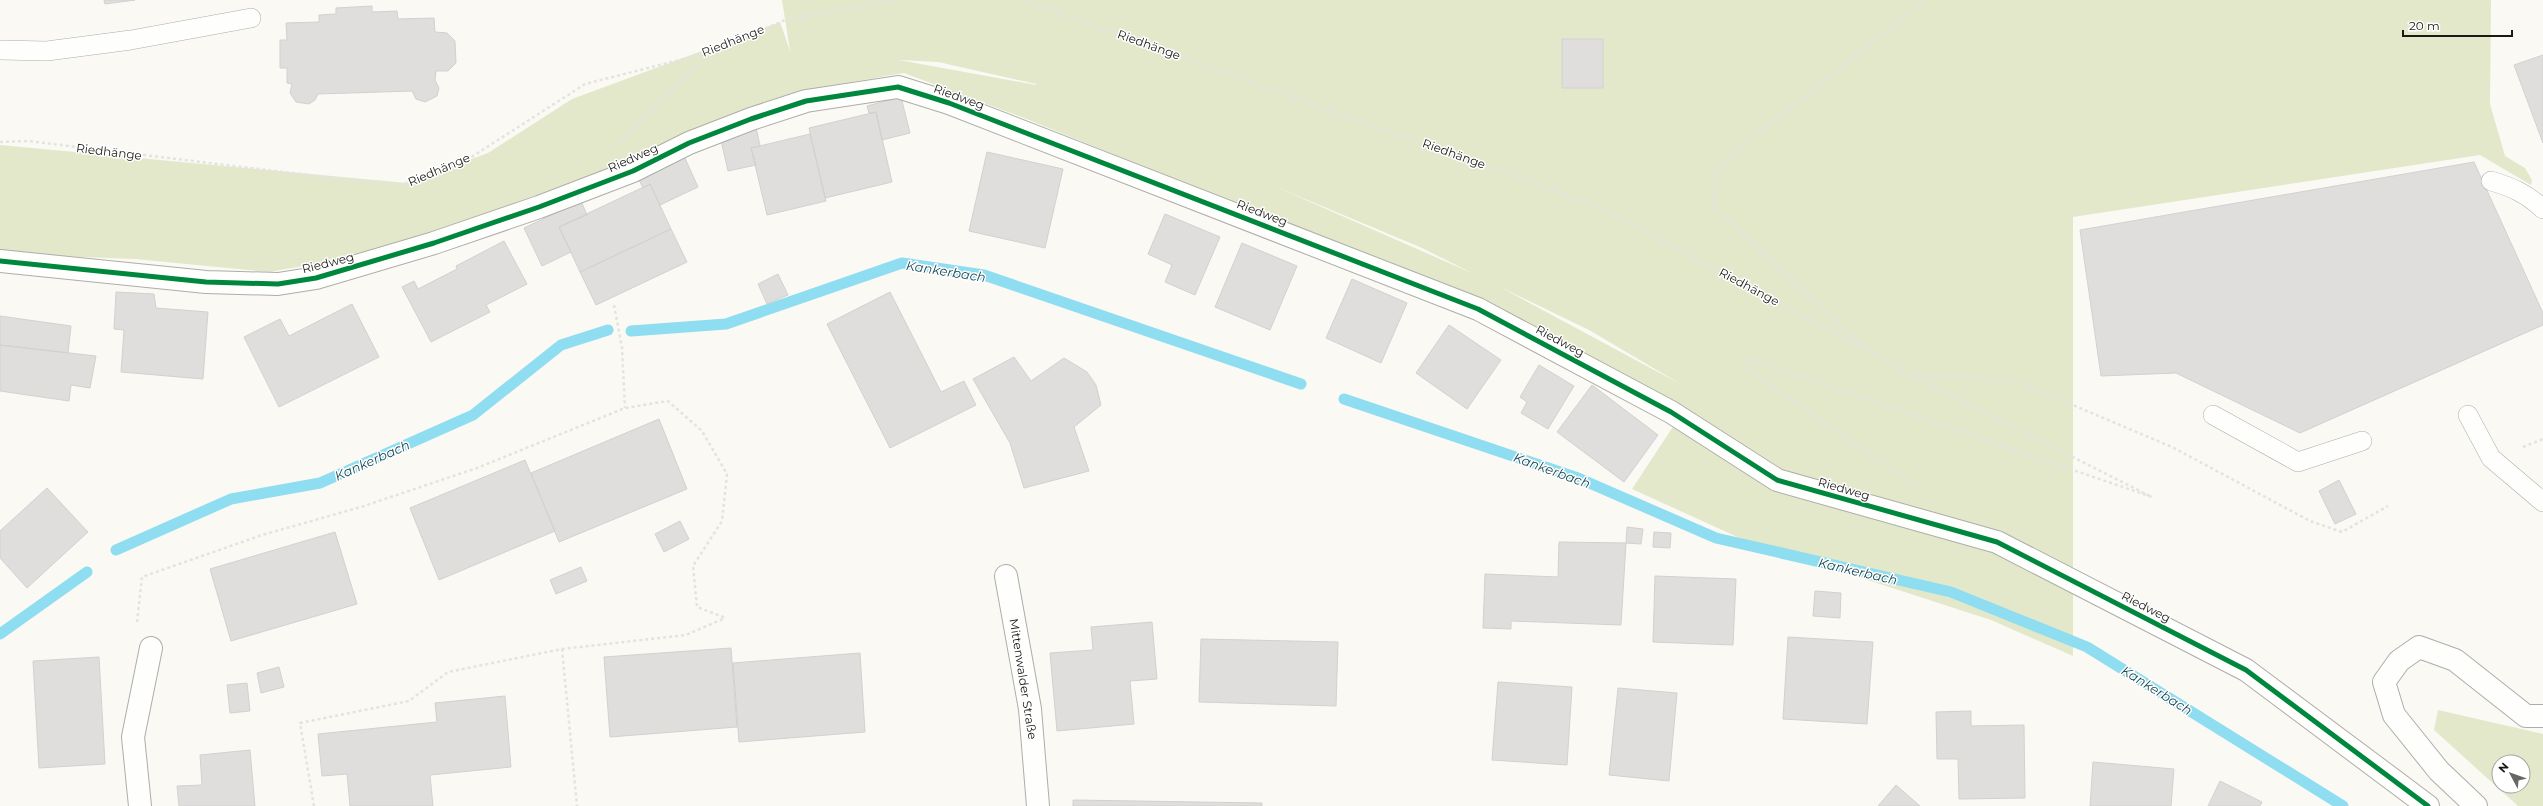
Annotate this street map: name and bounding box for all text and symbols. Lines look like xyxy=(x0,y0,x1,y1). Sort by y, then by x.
scale bar xyxy=(2403,12,2512,38)
text: 20 m xyxy=(2409,18,2440,33)
street label: Riedhänge xyxy=(699,21,766,60)
street label: Riedhänge xyxy=(1116,26,1183,63)
street label: Riedweg xyxy=(932,80,987,113)
street label: Riedhänge xyxy=(1421,135,1488,172)
street label: Riedhänge xyxy=(75,140,143,163)
street label: Riedweg xyxy=(605,140,660,175)
street label: Riedhänge xyxy=(405,150,472,189)
street label: Riedweg xyxy=(1235,196,1290,229)
street label: Riedweg xyxy=(300,249,355,276)
water label: Kankerbach xyxy=(905,257,987,285)
street label: Riedhänge xyxy=(1717,264,1782,309)
street label: Riedweg xyxy=(1533,321,1587,360)
water label: Kankerbach xyxy=(332,436,412,484)
water label: Kankerbach xyxy=(1511,449,1593,491)
street label: Riedweg xyxy=(1817,474,1872,503)
water label: Kankerbach xyxy=(1817,554,1899,588)
street label: Riedweg xyxy=(2119,588,2173,625)
street label: Mittenwalder Straße xyxy=(1007,617,1040,740)
water label: Kankerbach xyxy=(2119,662,2195,718)
north arrow xyxy=(2491,754,2531,794)
text: N xyxy=(2495,759,2512,775)

